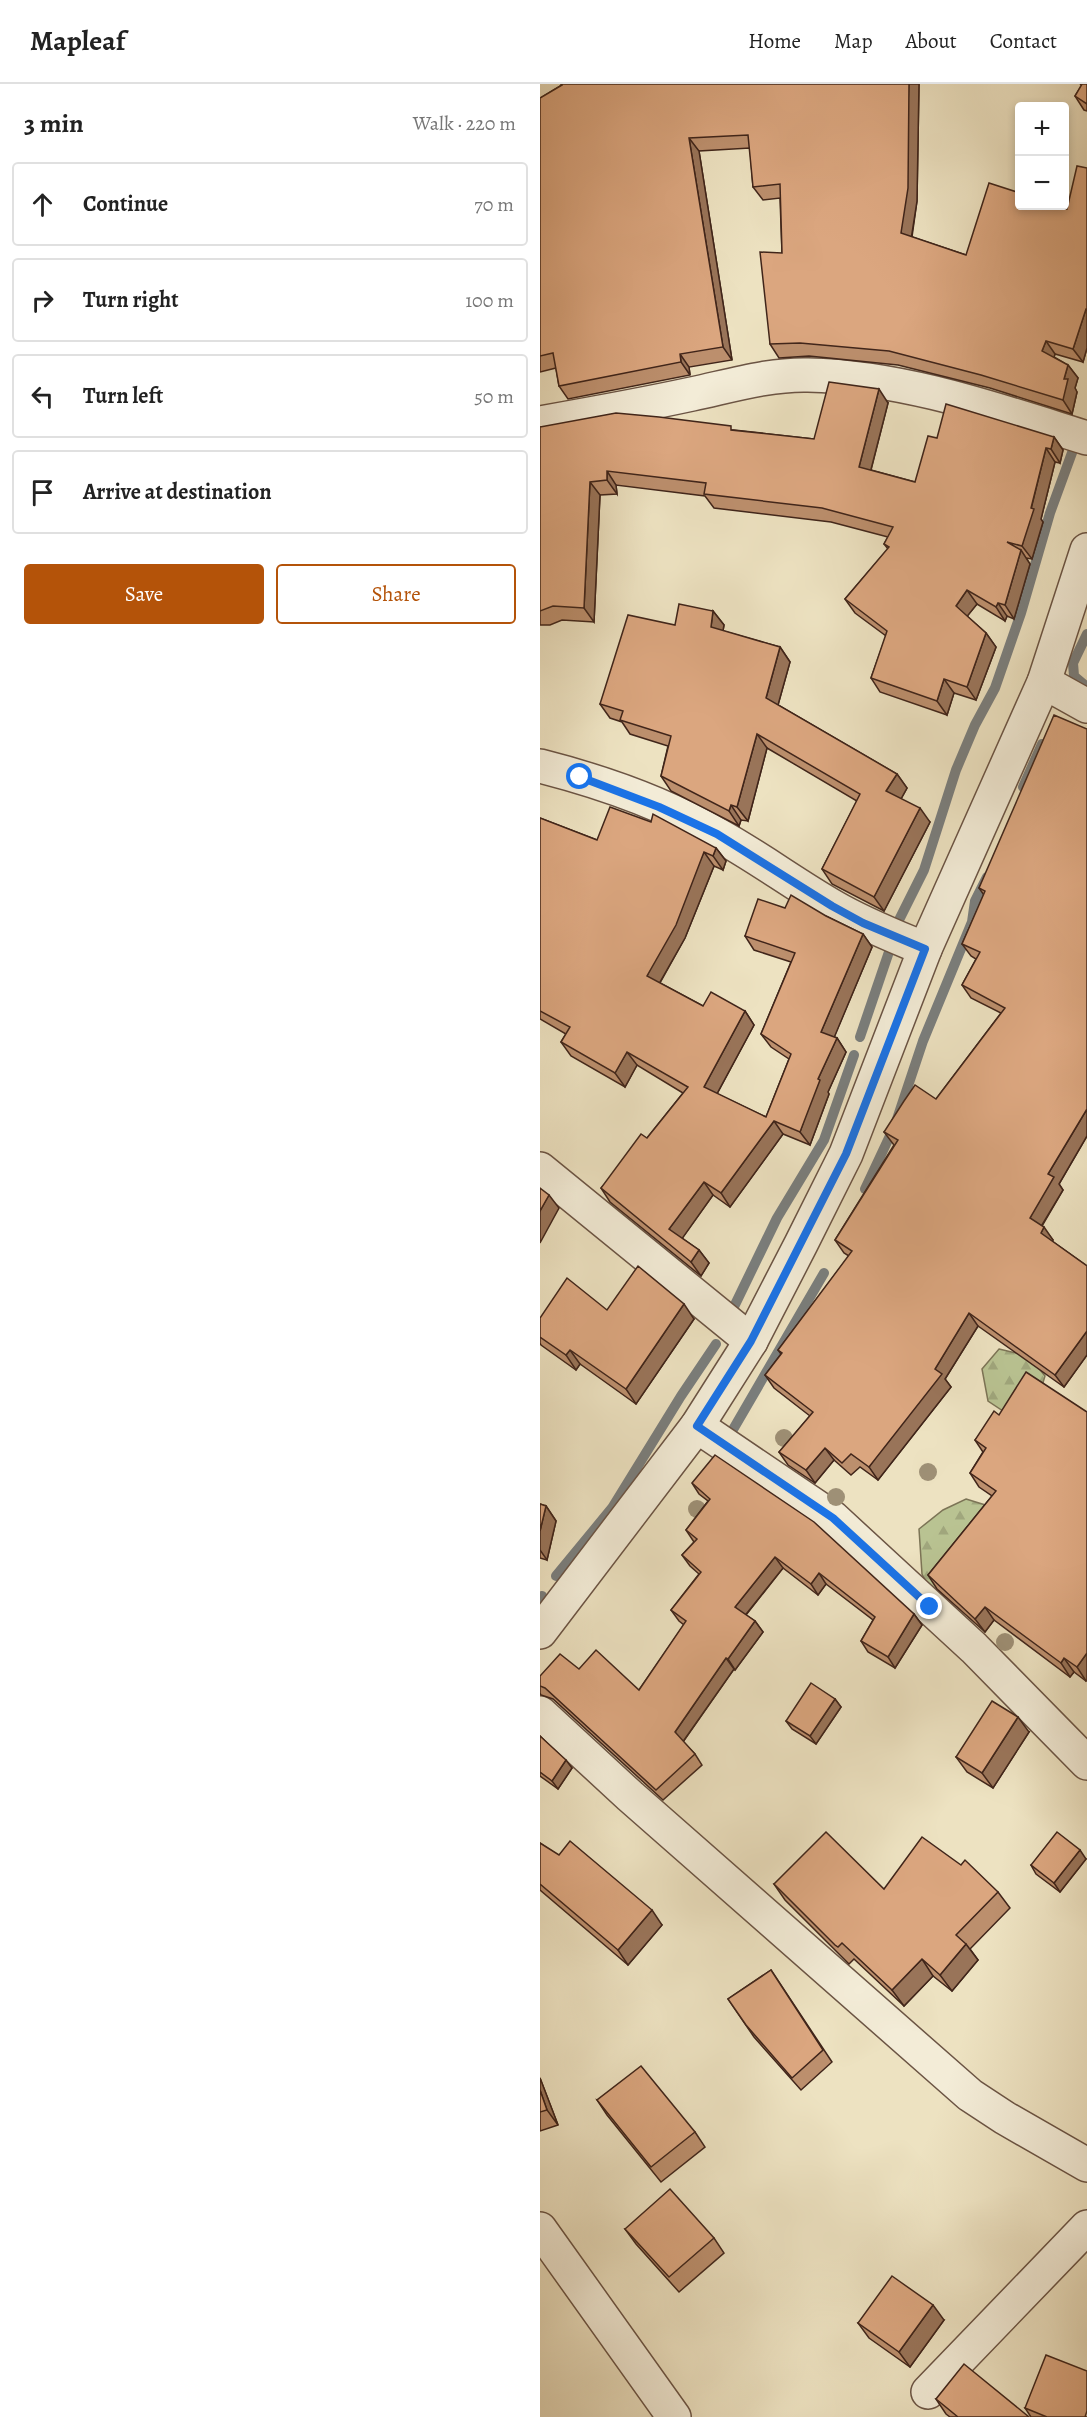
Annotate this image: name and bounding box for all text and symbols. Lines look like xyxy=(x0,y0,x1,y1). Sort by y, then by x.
text: Mapleaf xyxy=(30,22,125,60)
text: Home xyxy=(748,27,801,55)
text: Map xyxy=(834,27,872,55)
text: About xyxy=(905,27,957,55)
text: Contact xyxy=(990,27,1057,55)
map controls xyxy=(1015,102,1069,210)
button: + xyxy=(1015,102,1069,156)
text: 3 min xyxy=(24,106,84,141)
text: Walk · 220 m xyxy=(413,110,516,137)
button: − xyxy=(1015,156,1069,210)
icon: ahead xyxy=(26,188,59,221)
text: Continue xyxy=(83,189,168,219)
text: 70 m xyxy=(474,191,514,218)
icon: right xyxy=(26,284,59,317)
text: Turn right xyxy=(83,285,179,315)
text: 100 m xyxy=(465,287,514,314)
icon: left xyxy=(26,380,59,413)
text: Turn left xyxy=(83,381,163,411)
text: 50 m xyxy=(474,383,514,410)
icon: arrive xyxy=(26,476,59,509)
text: Arrive at destination xyxy=(83,477,272,507)
button: Save xyxy=(24,564,264,624)
button: Share xyxy=(276,564,516,624)
route start xyxy=(566,763,592,789)
route end xyxy=(916,1593,942,1619)

